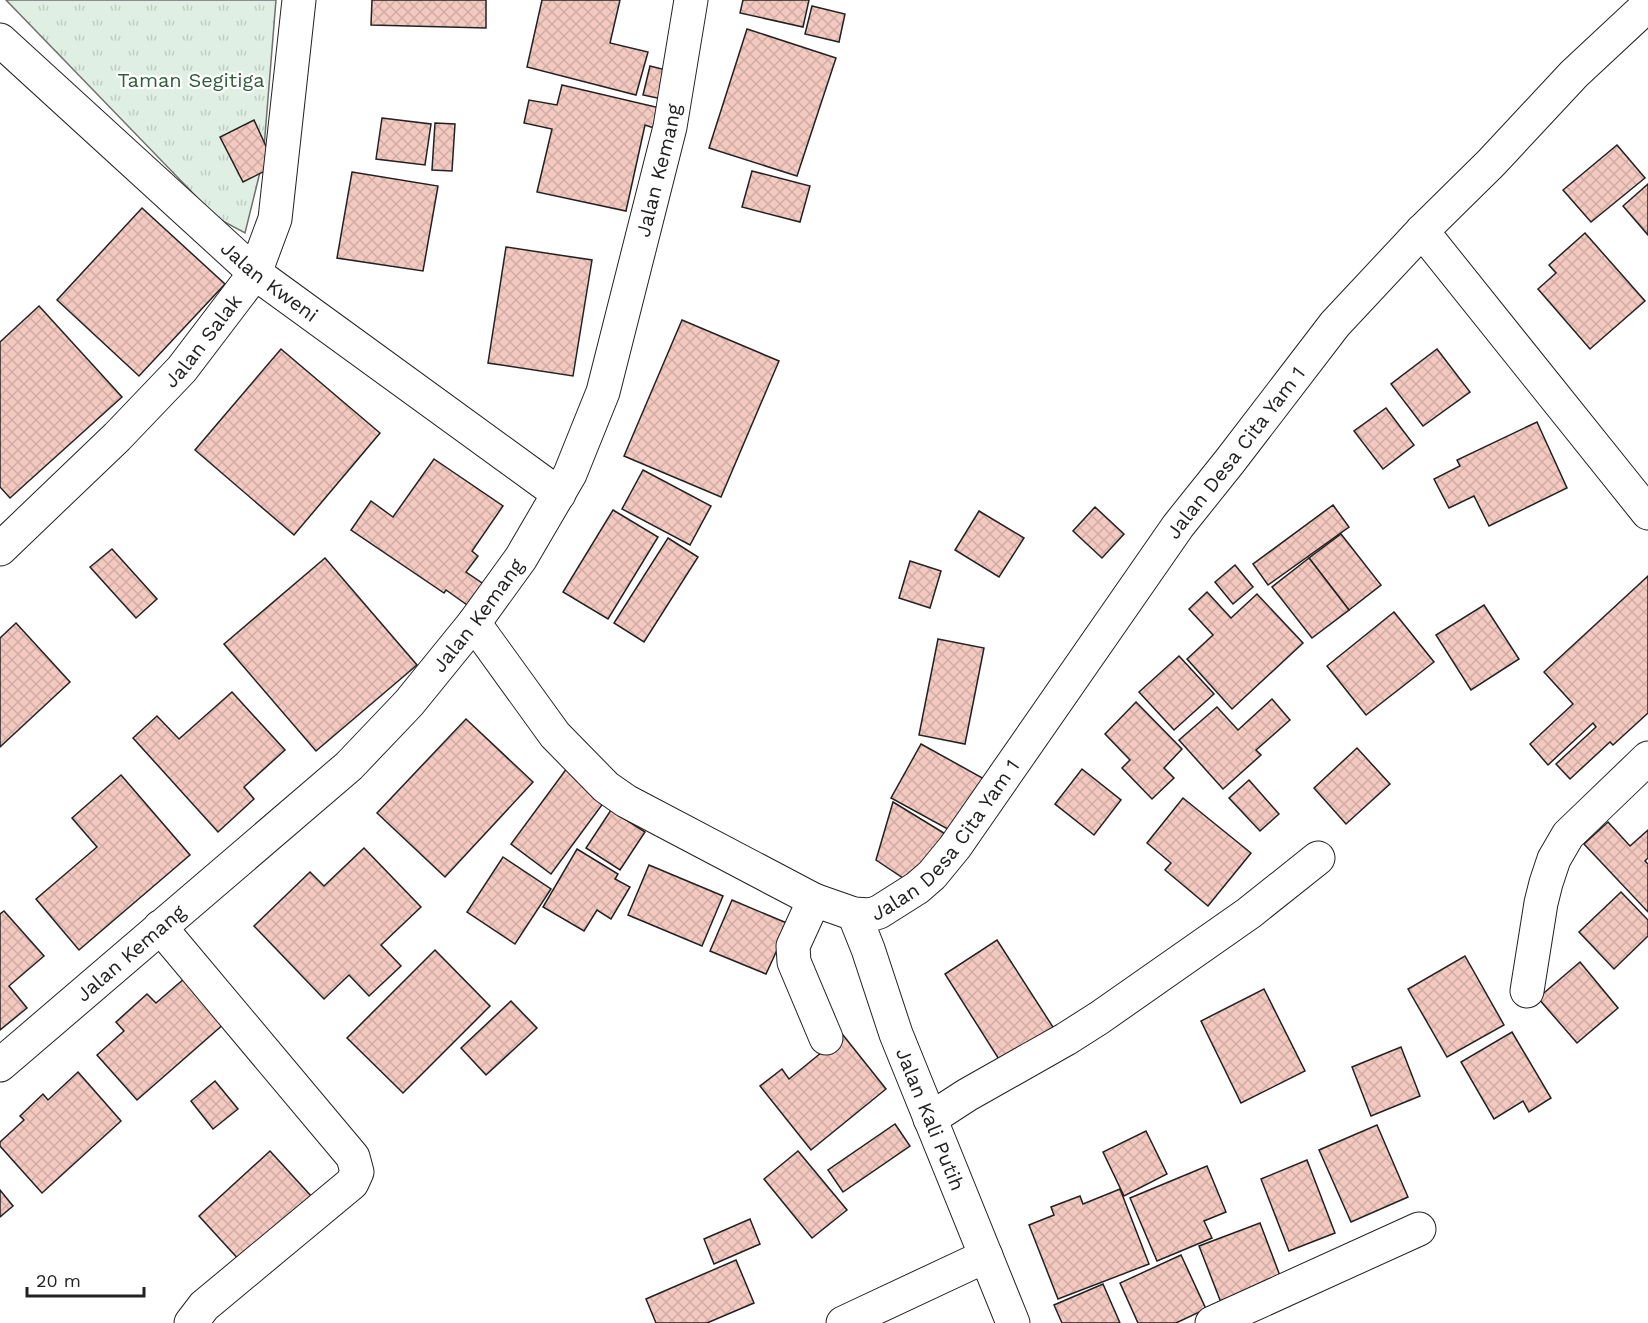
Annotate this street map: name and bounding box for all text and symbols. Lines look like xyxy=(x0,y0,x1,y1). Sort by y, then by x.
park label: Taman Segitiga xyxy=(118,68,264,92)
street label: Jalan Kemang xyxy=(631,102,686,239)
street label: Jalan Kweni xyxy=(216,236,323,327)
street label: Jalan Salak xyxy=(159,289,247,392)
street label: Jalan Desa Cita Yam 1 xyxy=(1161,362,1310,543)
street label: Jalan Kemang xyxy=(427,554,529,677)
street label: Jalan Desa Cita Yam 1 xyxy=(869,755,1024,926)
street label: Jalan Kemang xyxy=(71,899,190,1007)
street label: Jalan Kali Putih xyxy=(891,1044,970,1194)
scale bar xyxy=(27,1260,144,1298)
text: 20 m xyxy=(36,1270,81,1291)

